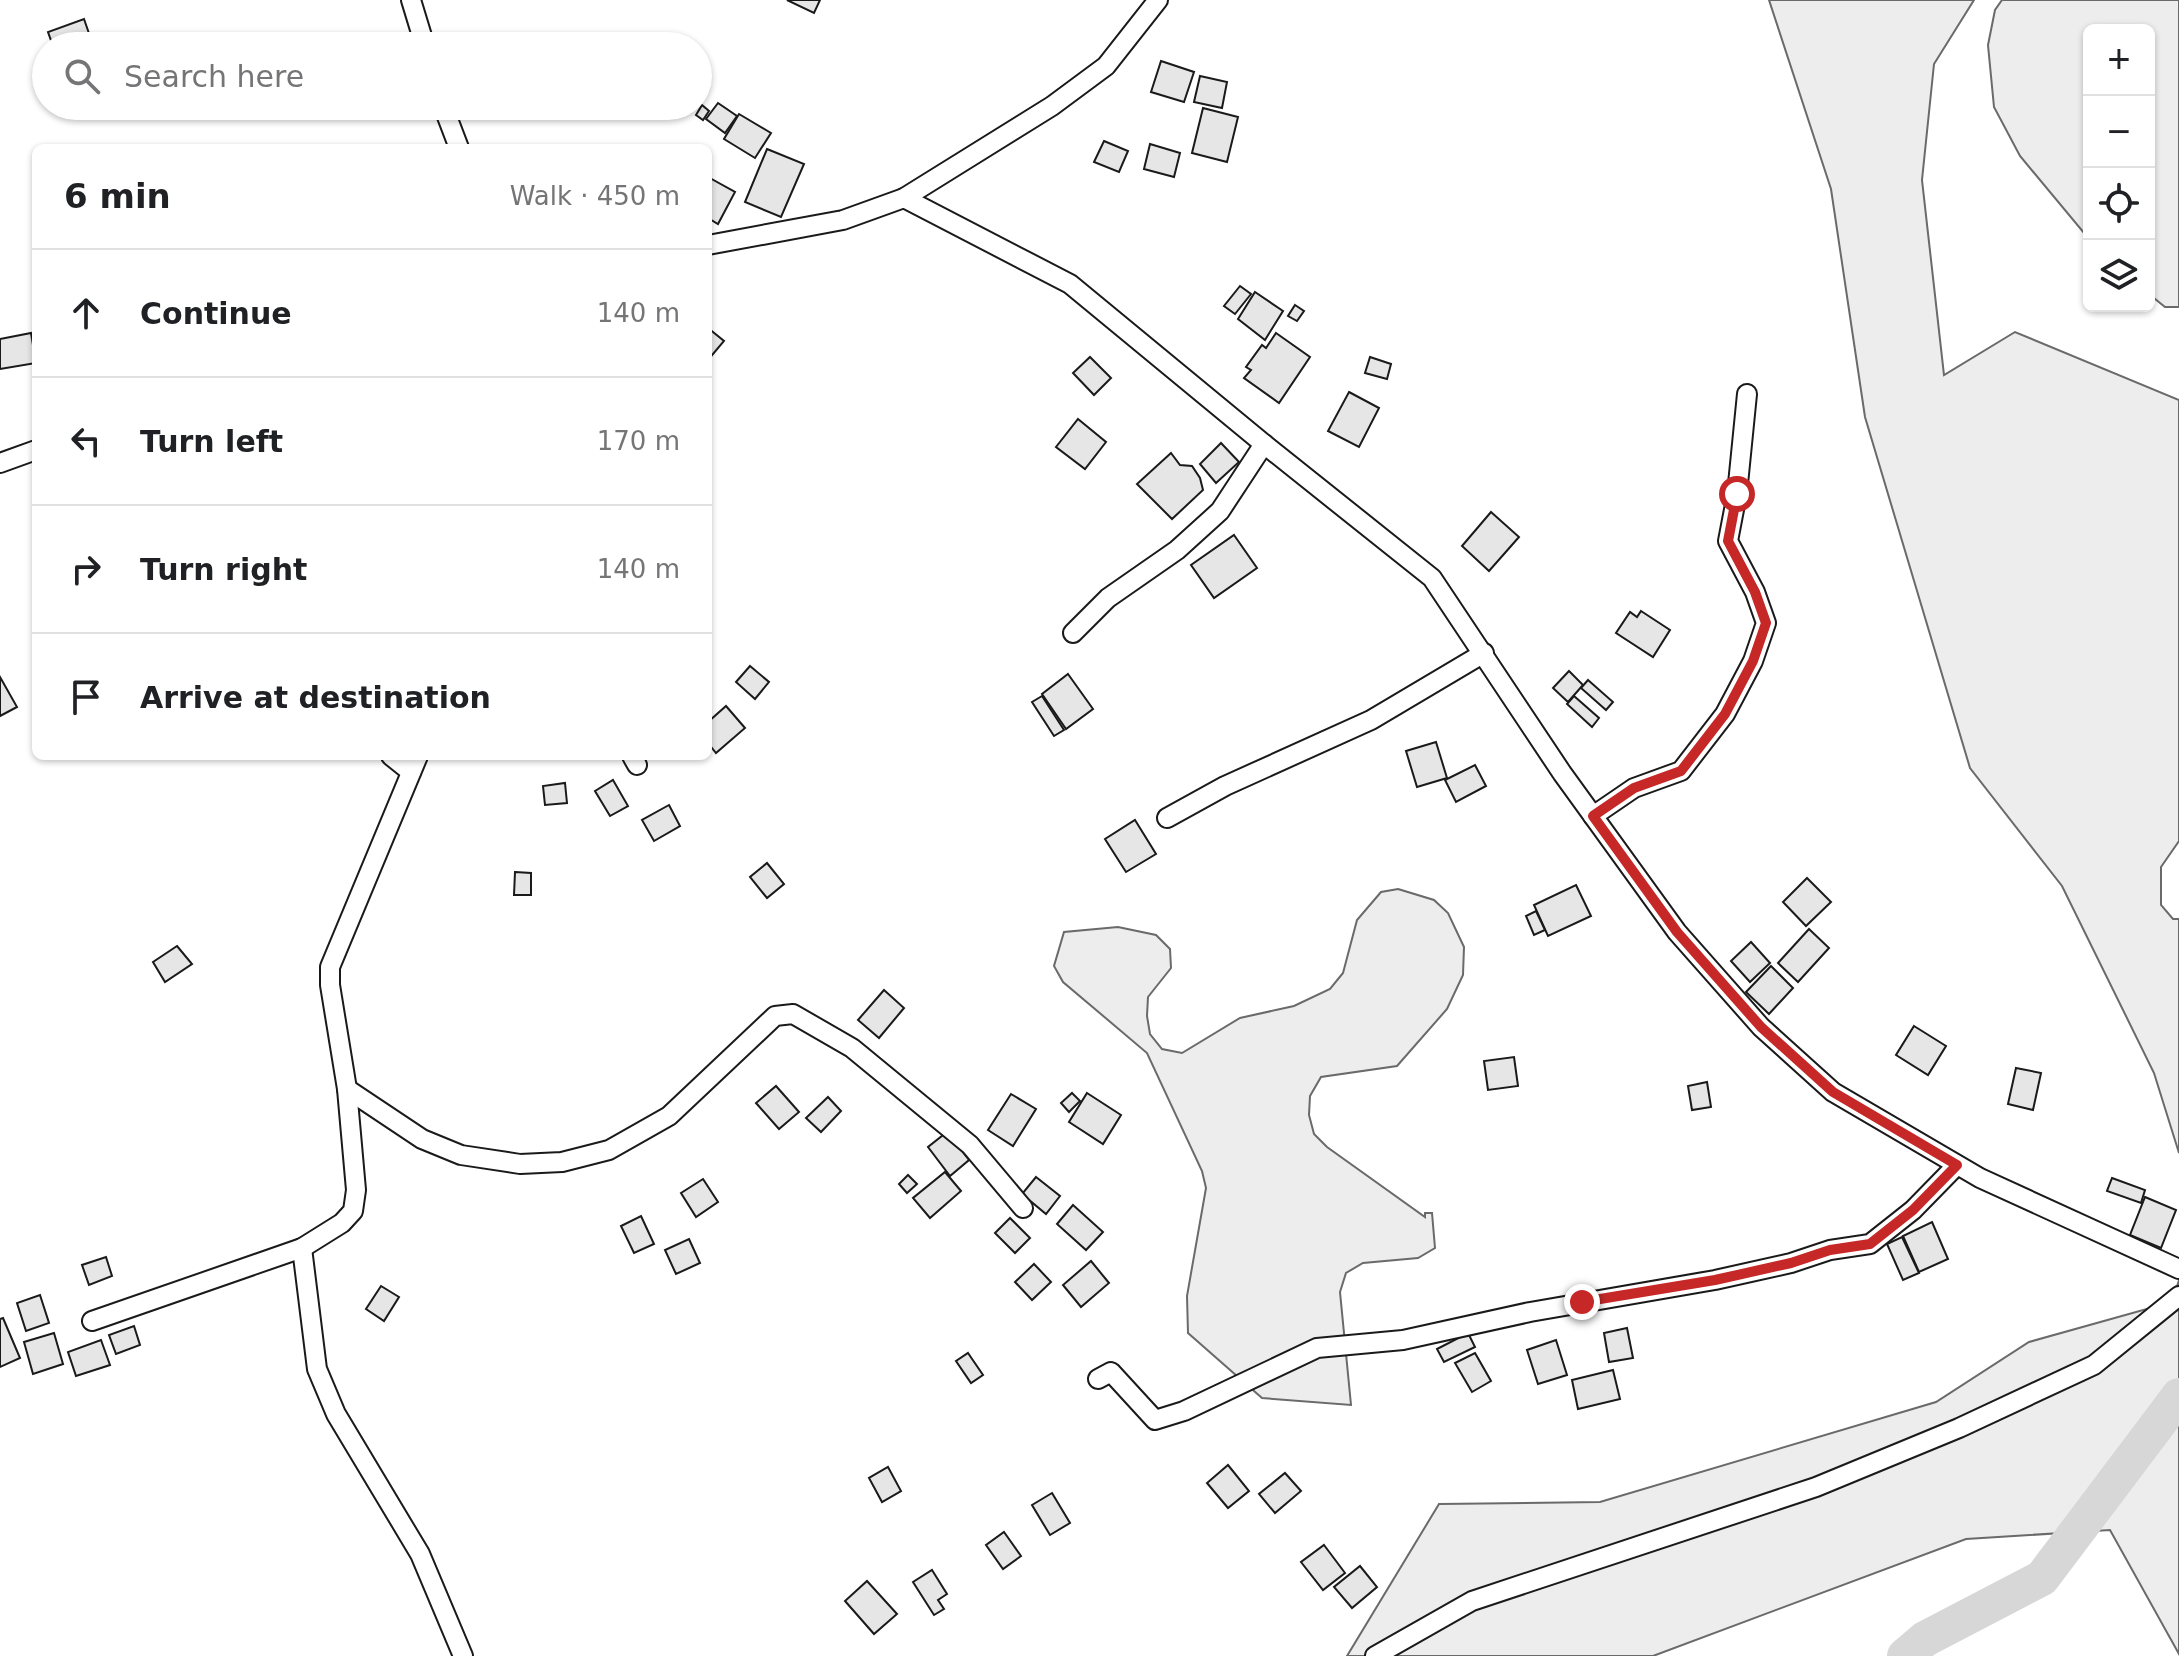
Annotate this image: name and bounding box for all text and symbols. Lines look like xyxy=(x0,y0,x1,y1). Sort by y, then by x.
map controls xyxy=(2083,24,2155,312)
button: + xyxy=(2083,24,2155,96)
search box xyxy=(32,32,712,120)
icon: search xyxy=(60,54,104,98)
text: Search here xyxy=(124,59,304,94)
button: − xyxy=(2083,96,2155,168)
button: locate xyxy=(2083,168,2155,240)
text: 6 min xyxy=(64,176,171,216)
text: Walk · 450 m xyxy=(510,181,680,211)
button: layers xyxy=(2083,240,2155,312)
icon: ahead xyxy=(64,291,108,335)
text: Continue xyxy=(140,296,292,331)
text: 140 m xyxy=(597,298,680,328)
icon: left xyxy=(64,419,108,463)
text: Turn left xyxy=(140,424,283,459)
text: 170 m xyxy=(597,426,680,456)
route start xyxy=(1719,476,1755,512)
icon: right xyxy=(64,547,108,591)
text: Turn right xyxy=(140,552,307,587)
text: 140 m xyxy=(597,554,680,584)
icon: arrive xyxy=(64,675,108,719)
text: Arrive at destination xyxy=(140,680,491,715)
route end xyxy=(1564,1284,1600,1320)

